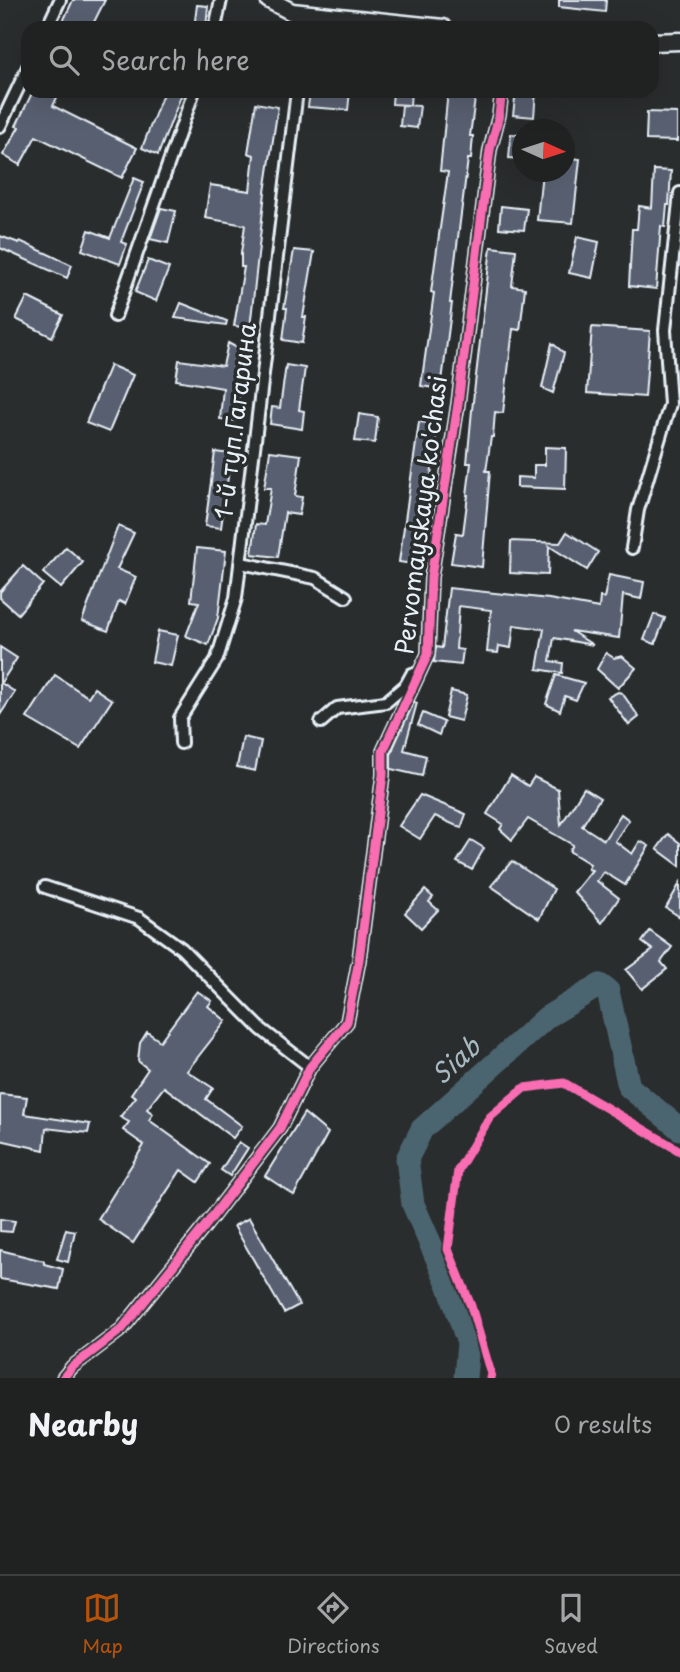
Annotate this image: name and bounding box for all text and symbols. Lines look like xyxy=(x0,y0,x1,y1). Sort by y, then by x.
search box xyxy=(21,21,659,98)
text: Search here xyxy=(101,40,250,79)
icon: search xyxy=(45,41,83,79)
north arrow xyxy=(512,119,575,182)
street label: 1-й туп.Гагарина xyxy=(204,320,264,521)
street label: Pervomayskaya ko'chasi xyxy=(385,373,455,656)
water label: Siab xyxy=(422,1027,489,1092)
text: Nearby xyxy=(28,1401,138,1446)
text: 0 results xyxy=(554,1406,652,1441)
tab: Map xyxy=(82,1589,123,1659)
tab: Directions xyxy=(287,1589,380,1659)
tab: Saved xyxy=(544,1589,598,1659)

